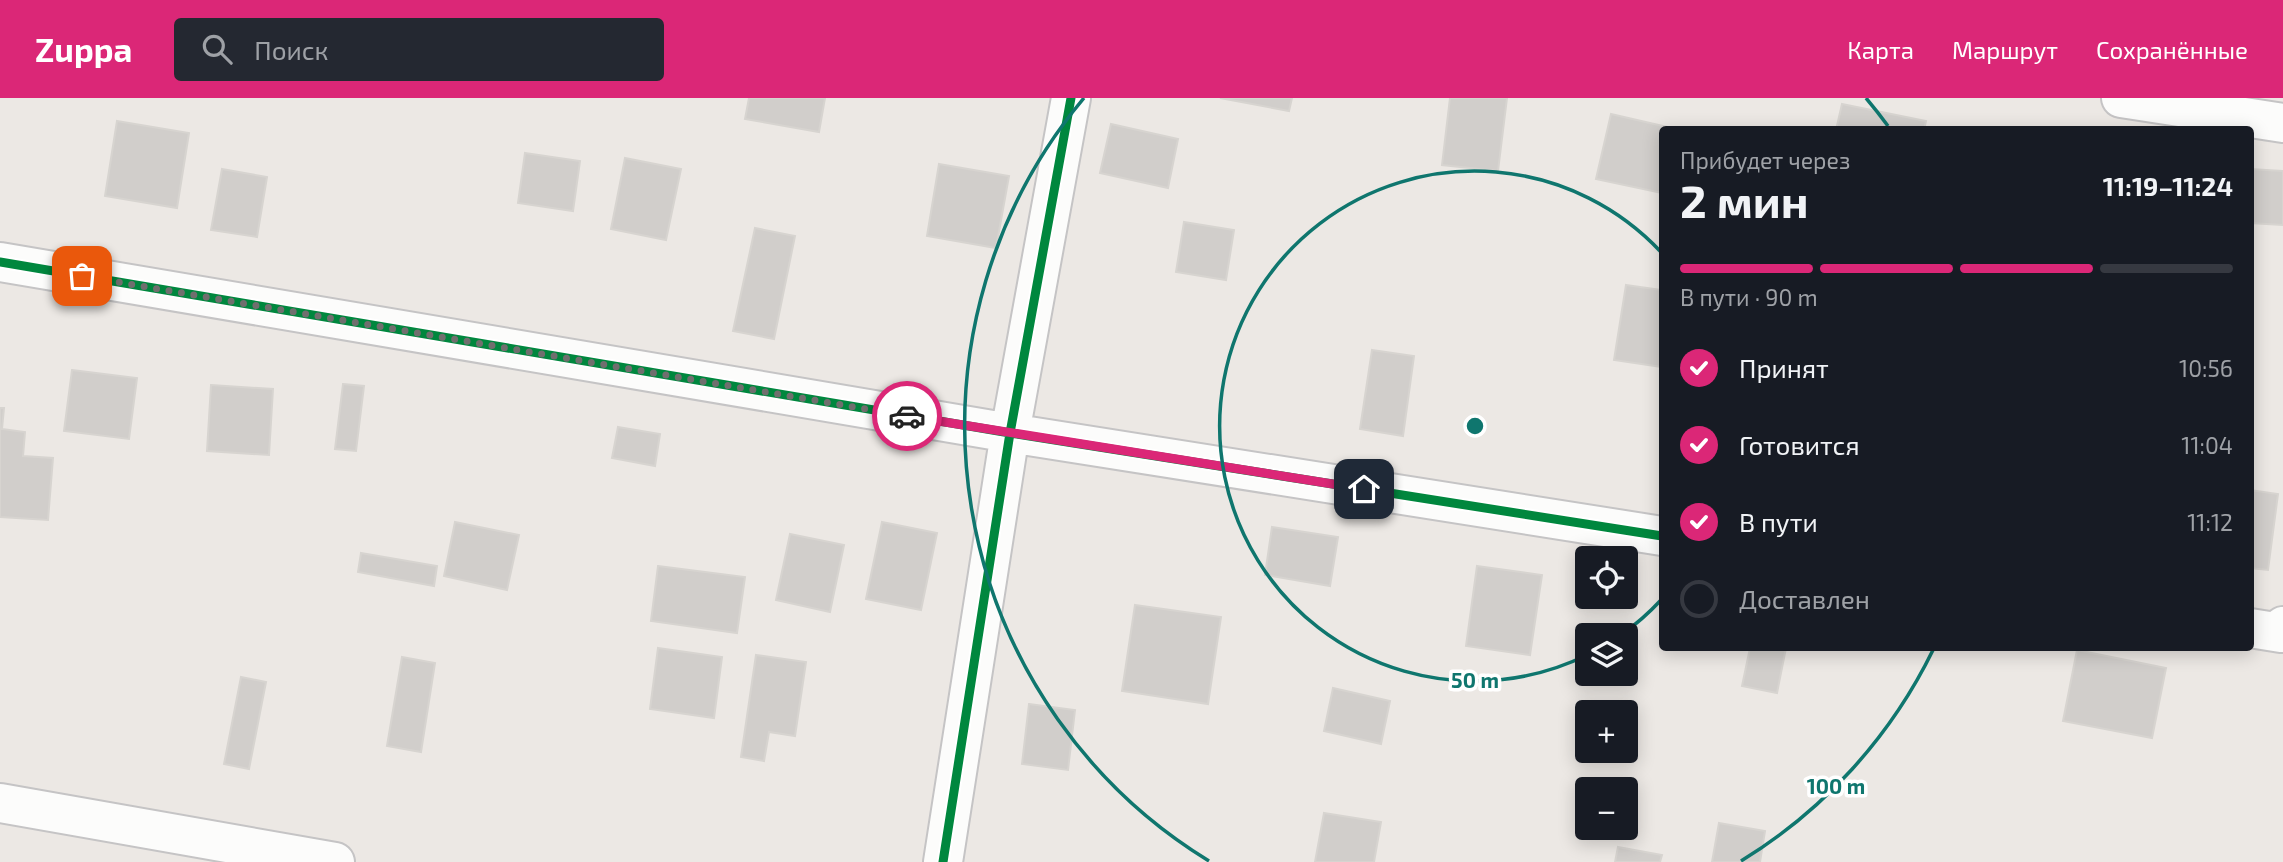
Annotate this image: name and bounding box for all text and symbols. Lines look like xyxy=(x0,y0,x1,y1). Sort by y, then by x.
search box xyxy=(174,18,664,81)
text: Zuppa xyxy=(35,29,132,69)
icon: search xyxy=(198,30,236,68)
text: Поиск xyxy=(254,34,329,65)
text: Карта xyxy=(1847,35,1914,64)
text: Маршрут xyxy=(1952,35,2058,64)
text: Сохранённые xyxy=(2096,35,2248,64)
text: Прибудет через xyxy=(1680,146,1850,174)
text: 11:19–11:24 xyxy=(2103,170,2233,201)
text: 2 мин xyxy=(1680,172,1809,227)
pin xyxy=(52,246,112,306)
icon: bag xyxy=(63,257,101,295)
text: В пути · 90 m xyxy=(1680,283,1818,311)
icon: check xyxy=(1680,349,1718,387)
text: Принят xyxy=(1739,352,1829,383)
text: 10:56 xyxy=(2179,354,2233,382)
courier xyxy=(872,381,942,451)
icon: car xyxy=(888,397,926,435)
centre of rings xyxy=(1463,414,1487,438)
icon: check xyxy=(1680,426,1718,464)
text: Готовится xyxy=(1739,429,1860,460)
text: 11:04 xyxy=(2181,431,2233,459)
pin xyxy=(1334,459,1394,519)
icon: home xyxy=(1345,470,1383,508)
icon: check xyxy=(1680,503,1718,541)
text: В пути xyxy=(1739,506,1818,537)
text: 11:12 xyxy=(2187,508,2233,536)
map controls xyxy=(1575,546,1638,840)
button: locate xyxy=(1575,546,1638,609)
text: Доставлен xyxy=(1739,583,1870,614)
button: layers xyxy=(1575,623,1638,686)
text: 50 m xyxy=(1451,667,1499,692)
button: + xyxy=(1575,700,1638,763)
text: 100 m xyxy=(1807,773,1865,798)
button: − xyxy=(1575,777,1638,840)

